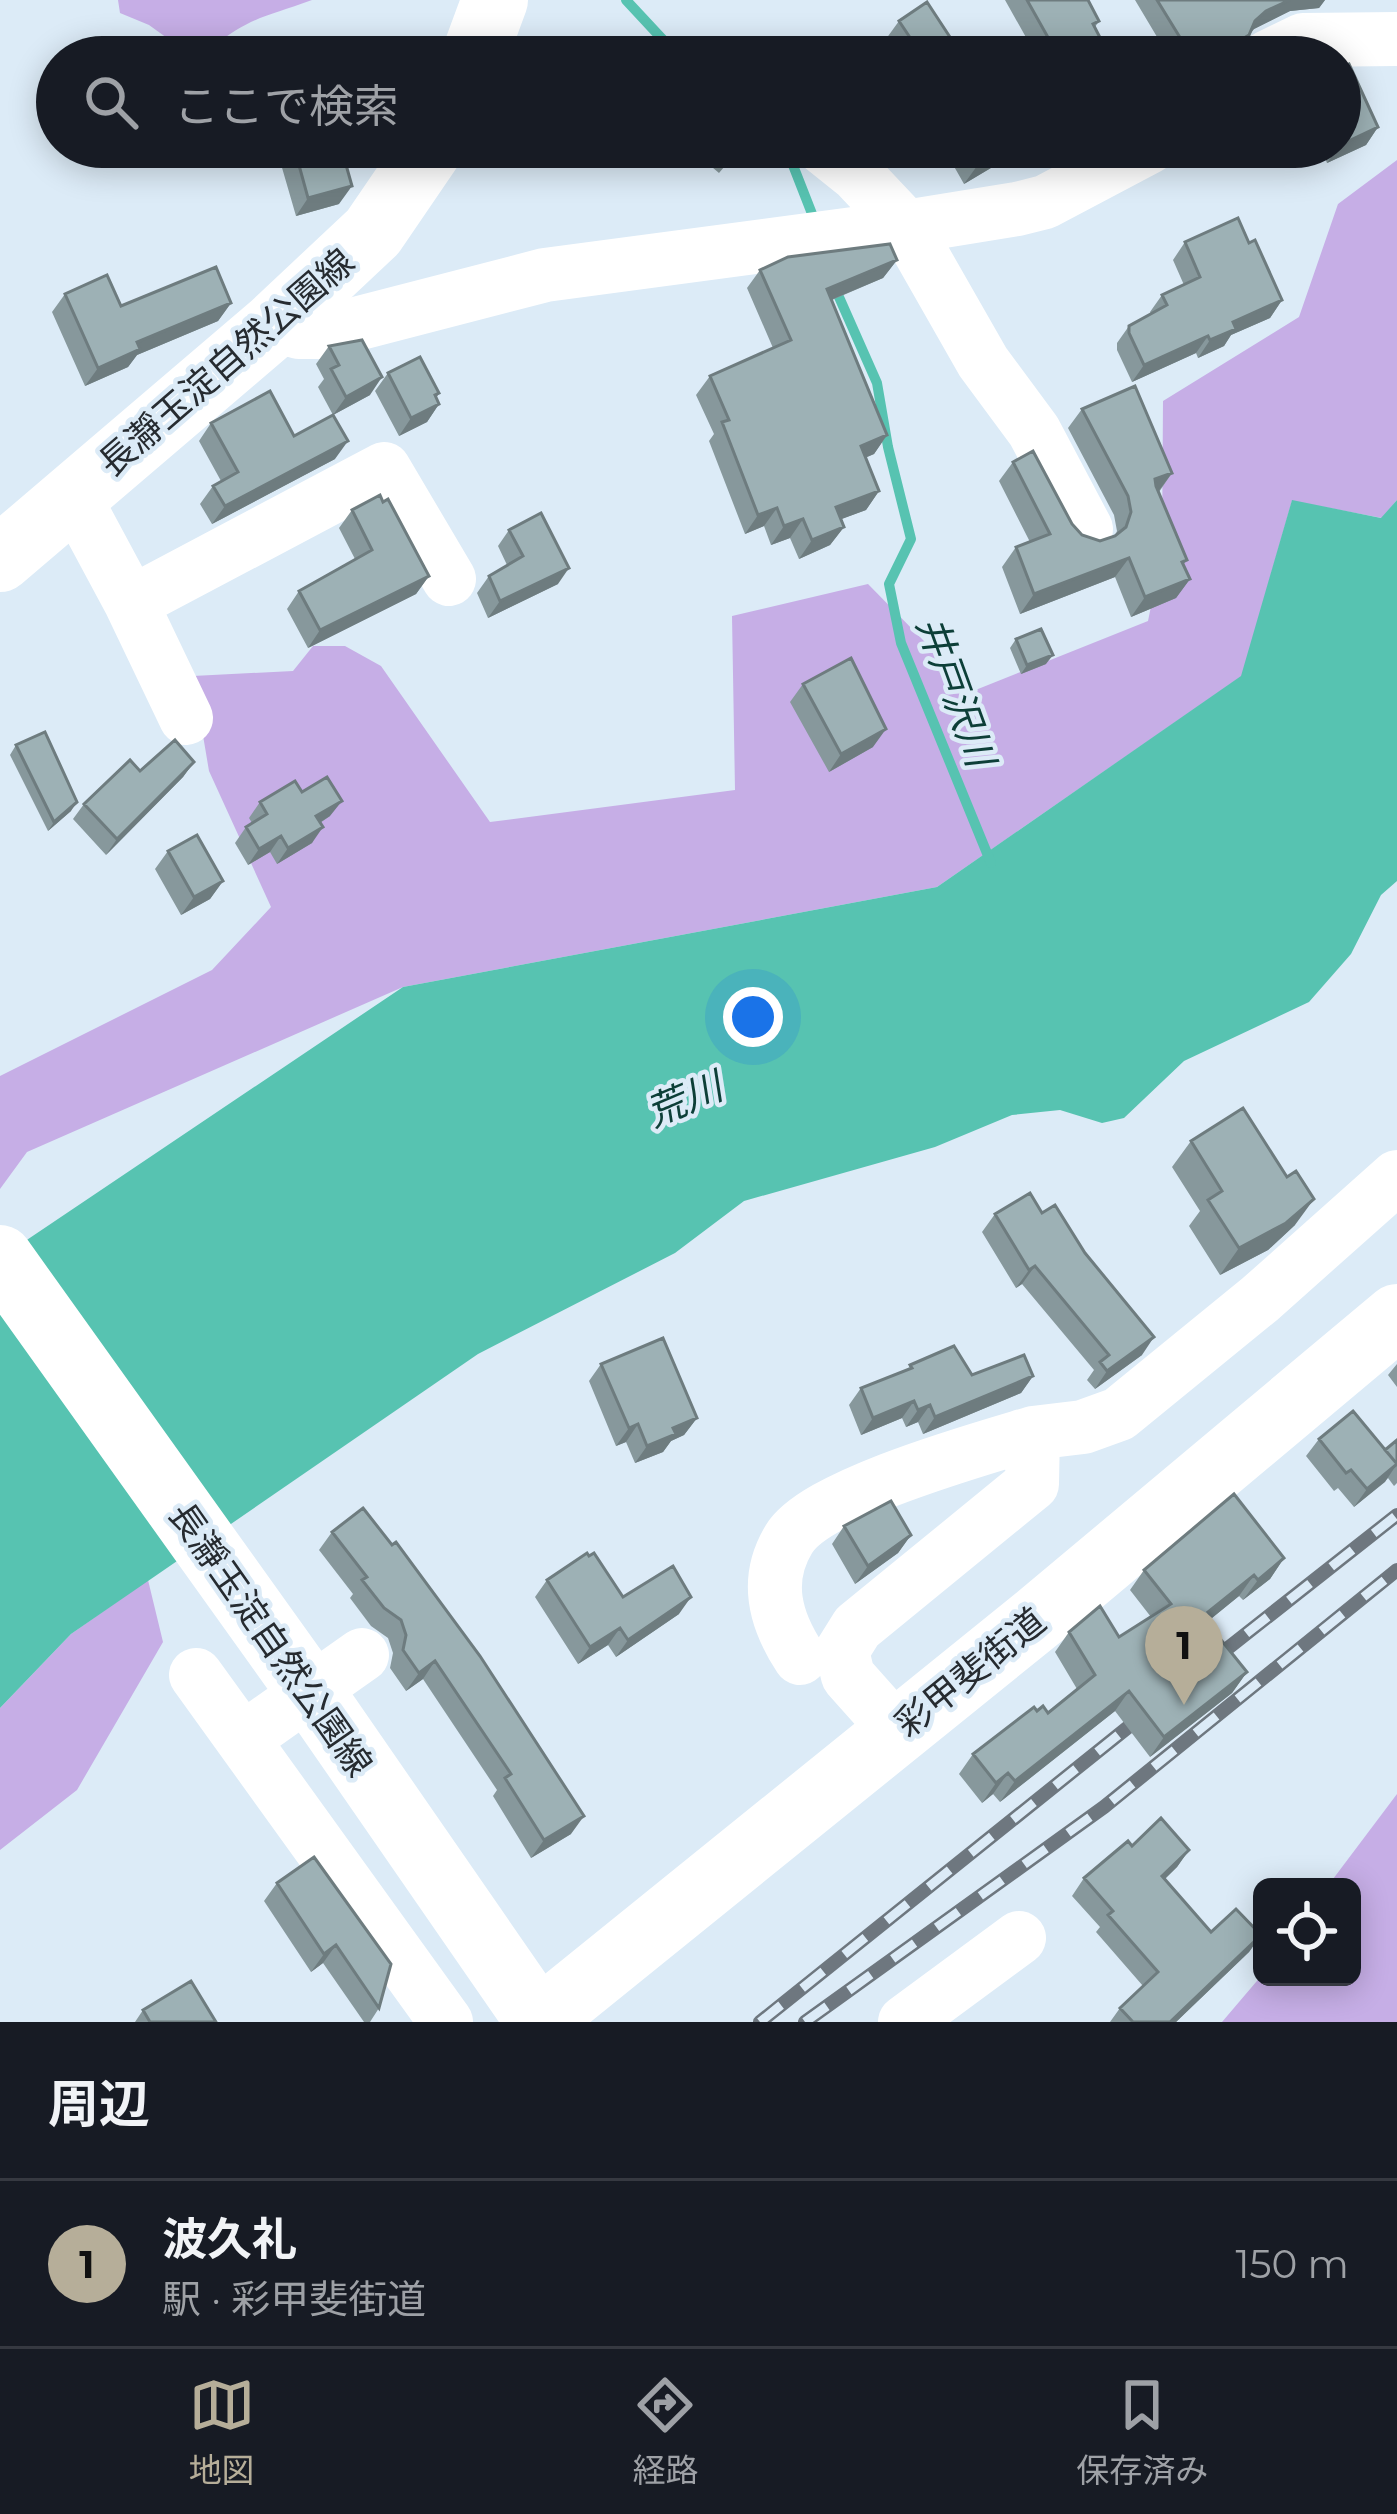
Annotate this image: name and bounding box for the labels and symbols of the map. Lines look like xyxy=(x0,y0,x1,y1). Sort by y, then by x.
street label: 長瀞玉淀自然公園線 xyxy=(89,239,363,485)
water label: 井戸沢川 xyxy=(907,609,1007,776)
your location xyxy=(723,987,783,1047)
water label: 荒川 xyxy=(639,1060,733,1136)
street label: 長瀞玉淀自然公園線 xyxy=(160,1494,382,1784)
street label: 彩甲斐街道 xyxy=(886,1598,1054,1746)
pin: 1 xyxy=(1145,1606,1223,1705)

